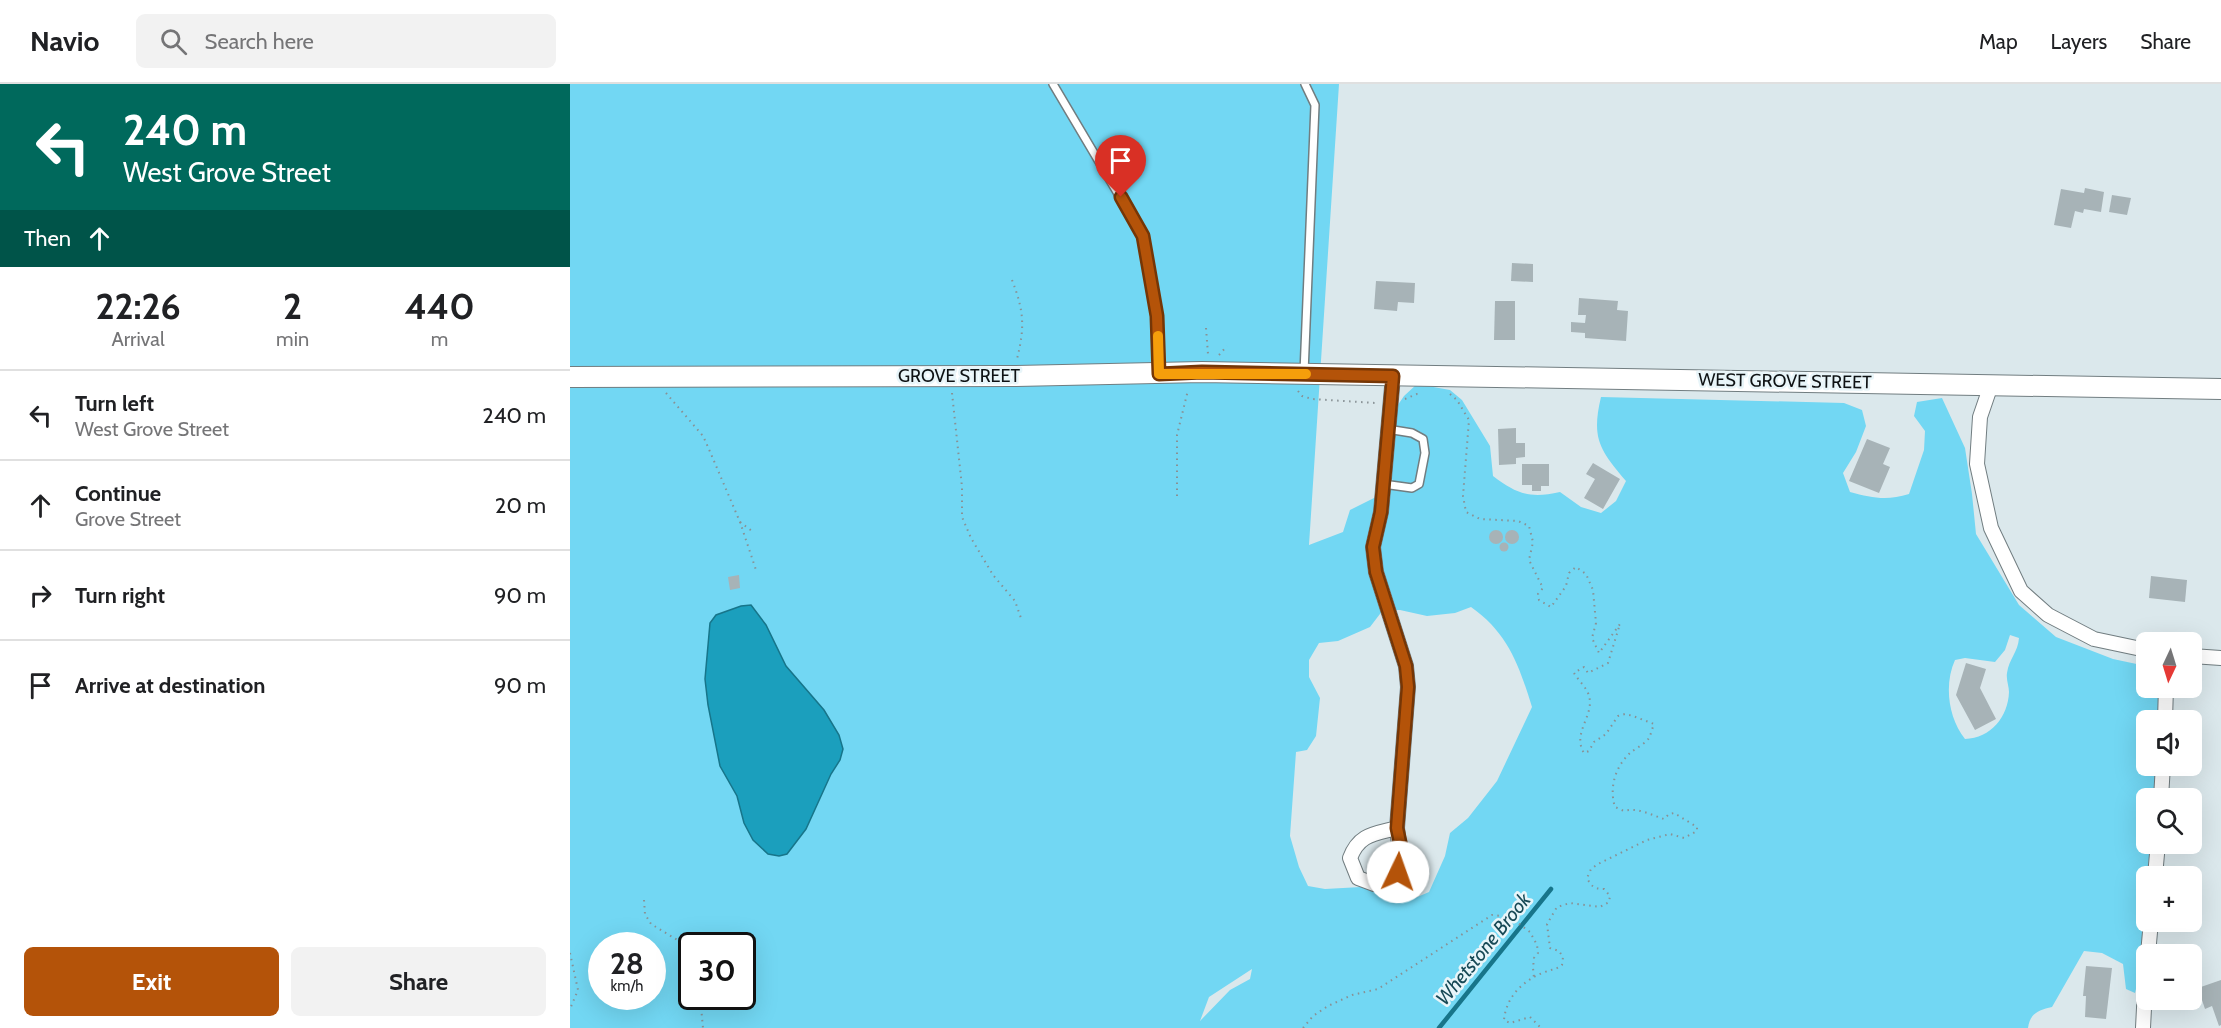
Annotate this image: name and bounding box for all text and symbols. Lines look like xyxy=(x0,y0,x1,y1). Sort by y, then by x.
search box xyxy=(136,14,556,68)
text: Navio xyxy=(30,24,100,58)
icon: search xyxy=(157,25,190,58)
text: Search here xyxy=(205,28,314,55)
text: Map xyxy=(1979,29,2018,54)
text: Layers xyxy=(2051,29,2107,54)
text: Share xyxy=(2140,29,2191,54)
text: 240 m xyxy=(123,104,247,156)
icon: left xyxy=(24,108,102,186)
pin xyxy=(1095,135,1146,197)
icon: arrive xyxy=(1104,144,1137,177)
text: West Grove Street xyxy=(123,156,331,189)
icon: ahead xyxy=(83,222,116,255)
text: Then xyxy=(24,225,71,252)
text: 22:26 xyxy=(95,284,181,328)
text: 2 xyxy=(283,284,302,328)
text: 440 xyxy=(404,284,475,328)
text: Arrival xyxy=(111,327,165,351)
text: min xyxy=(276,327,309,351)
text: m xyxy=(431,327,448,351)
street label: GROVE STREET xyxy=(898,365,1020,387)
street label: WEST GROVE STREET xyxy=(1698,368,1872,394)
text: Turn left xyxy=(75,390,154,417)
icon: left xyxy=(24,399,57,432)
text: 240 m xyxy=(482,402,546,429)
text: West Grove Street xyxy=(75,417,229,441)
text: Continue xyxy=(75,480,161,507)
icon: ahead xyxy=(24,489,57,522)
text: 20 m xyxy=(495,492,546,519)
text: Grove Street xyxy=(75,507,181,531)
icon: right xyxy=(24,579,57,612)
text: Turn right xyxy=(75,582,165,609)
text: 90 m xyxy=(494,582,546,609)
north arrow xyxy=(2136,632,2202,698)
map controls xyxy=(2136,632,2202,1010)
icon: arrive xyxy=(24,669,57,702)
text: Arrive at destination xyxy=(75,672,265,699)
text: 90 m xyxy=(494,672,546,699)
button: sound xyxy=(2136,710,2202,776)
button: search xyxy=(2136,788,2202,854)
position arrow xyxy=(1366,840,1430,904)
button: + xyxy=(2136,866,2202,932)
water label: Whetstone Brook xyxy=(1431,887,1536,1010)
speed limit sign: 30 xyxy=(678,932,756,1010)
button: − xyxy=(2136,944,2202,1010)
text: 28 xyxy=(610,945,644,982)
button: Exit xyxy=(24,947,279,1016)
button: Share xyxy=(291,947,546,1016)
text: km/h xyxy=(611,977,643,995)

